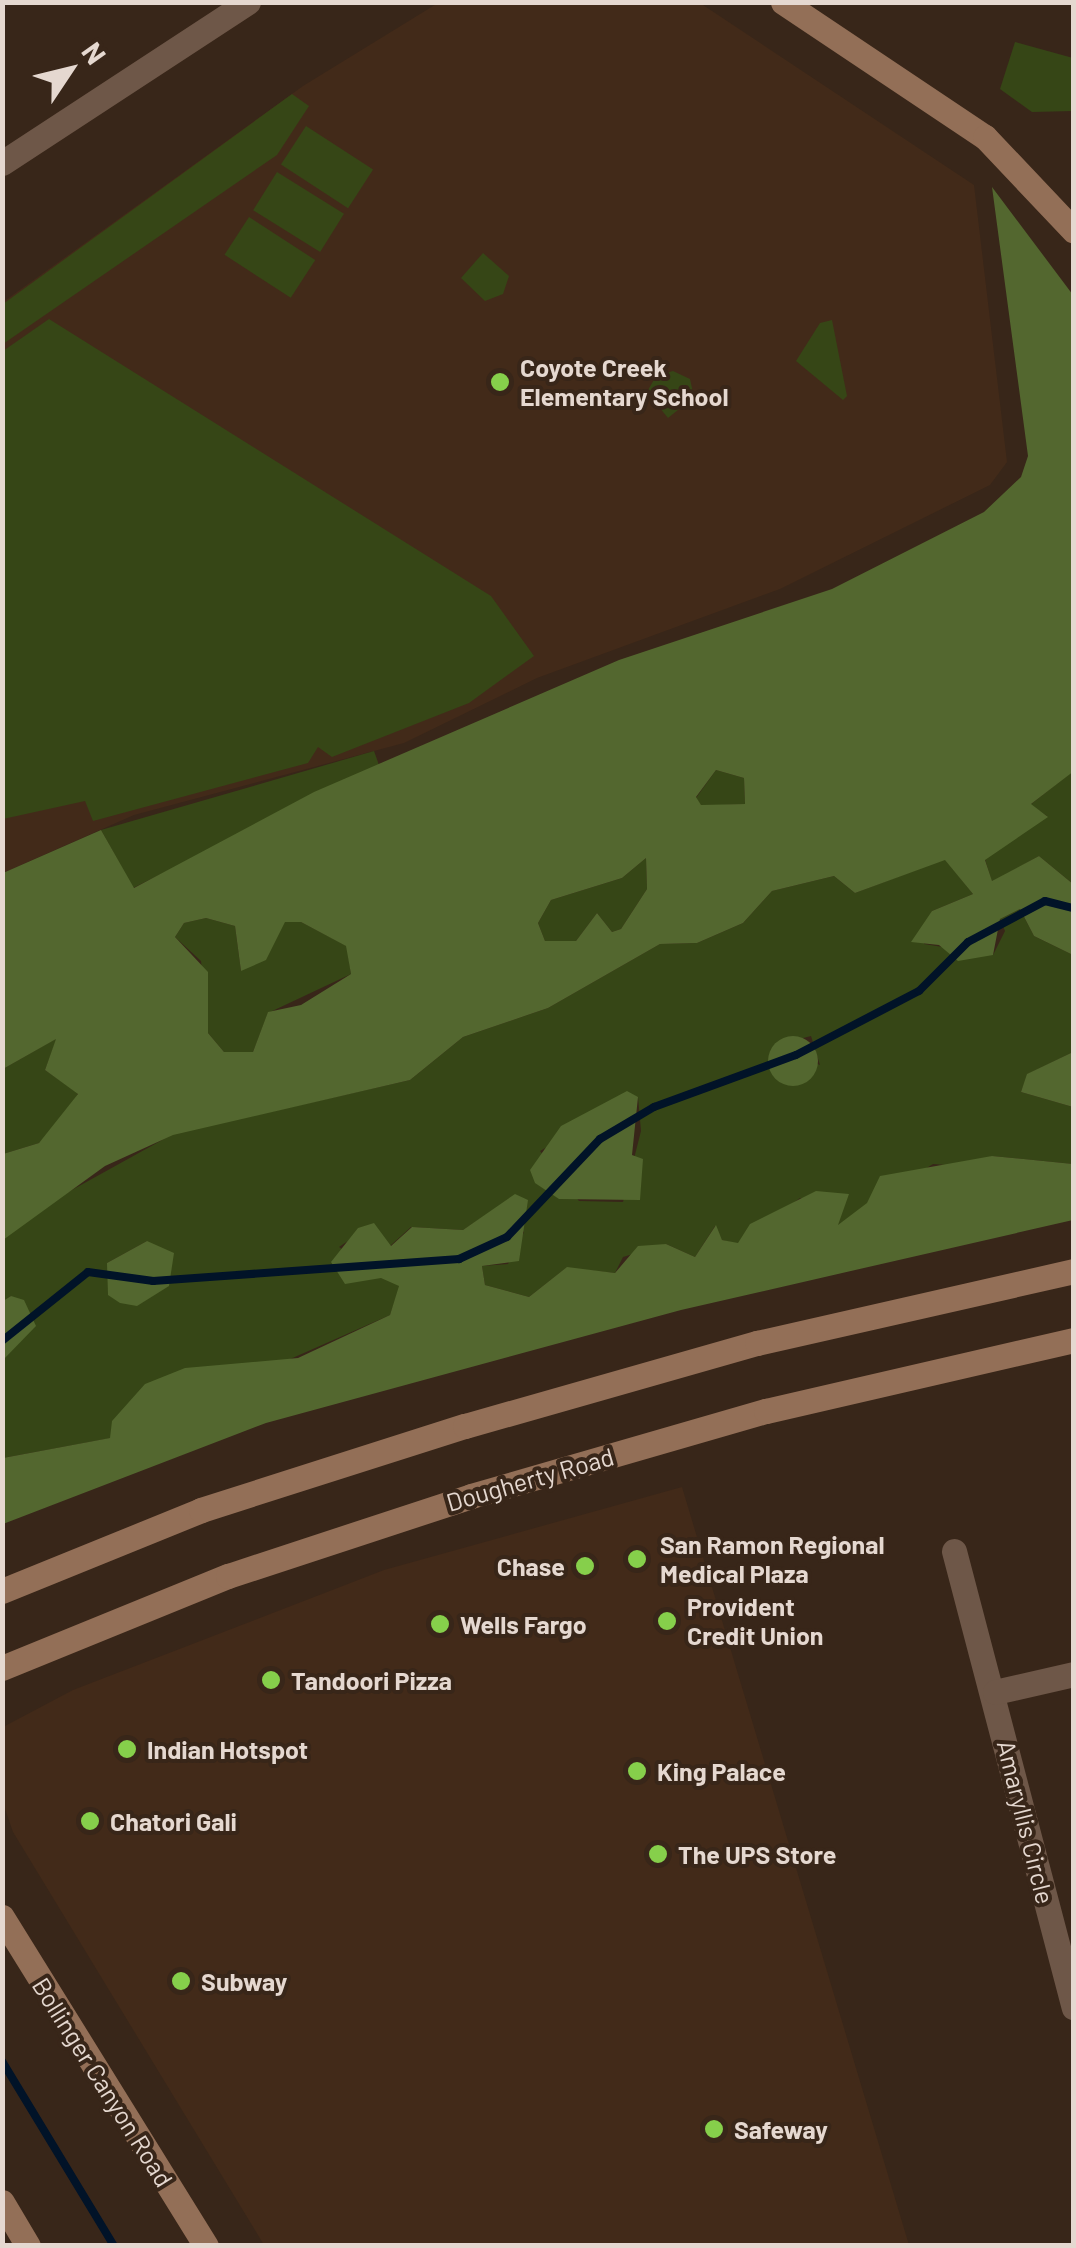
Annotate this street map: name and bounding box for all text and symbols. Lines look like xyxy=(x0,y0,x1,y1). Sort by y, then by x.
north arrow xyxy=(20,20,120,120)
text: N xyxy=(75,35,114,70)
place label: Coyote Creek Elementary School xyxy=(520,353,728,412)
marker: Coyote Creek Elementary School xyxy=(489,371,511,393)
street label: Dougherty Road xyxy=(443,1441,617,1517)
place label: San Ramon Regional Medical Plaza xyxy=(660,1530,885,1589)
marker: San Ramon Regional Medical Plaza xyxy=(624,1546,650,1572)
place label: Chase xyxy=(497,1551,565,1581)
marker: Chase xyxy=(574,1555,596,1577)
place label: Provident Credit Union xyxy=(687,1592,823,1651)
place label: Wells Fargo xyxy=(460,1609,587,1639)
marker: Provident Credit Union xyxy=(656,1610,678,1632)
marker: Wells Fargo xyxy=(429,1613,451,1635)
place label: Tandoori Pizza xyxy=(291,1665,452,1695)
marker: Tandoori Pizza xyxy=(260,1669,282,1691)
place label: Indian Hotspot xyxy=(147,1734,308,1764)
street label: Amaryllis Circle xyxy=(991,1737,1061,1907)
marker: Indian Hotspot xyxy=(116,1738,138,1760)
place label: King Palace xyxy=(657,1756,786,1786)
marker: King Palace xyxy=(626,1760,648,1782)
place label: Chatori Gali xyxy=(110,1806,237,1836)
marker: Chatori Gali xyxy=(79,1810,101,1832)
place label: The UPS Store xyxy=(678,1839,836,1869)
marker: The UPS Store xyxy=(647,1843,669,1865)
place label: Subway xyxy=(201,1966,287,1996)
marker: Subway xyxy=(170,1970,192,1992)
street label: Bollinger Canyon Road xyxy=(26,1972,180,2192)
place label: Safeway xyxy=(734,2114,828,2144)
marker: Safeway xyxy=(703,2118,725,2140)

